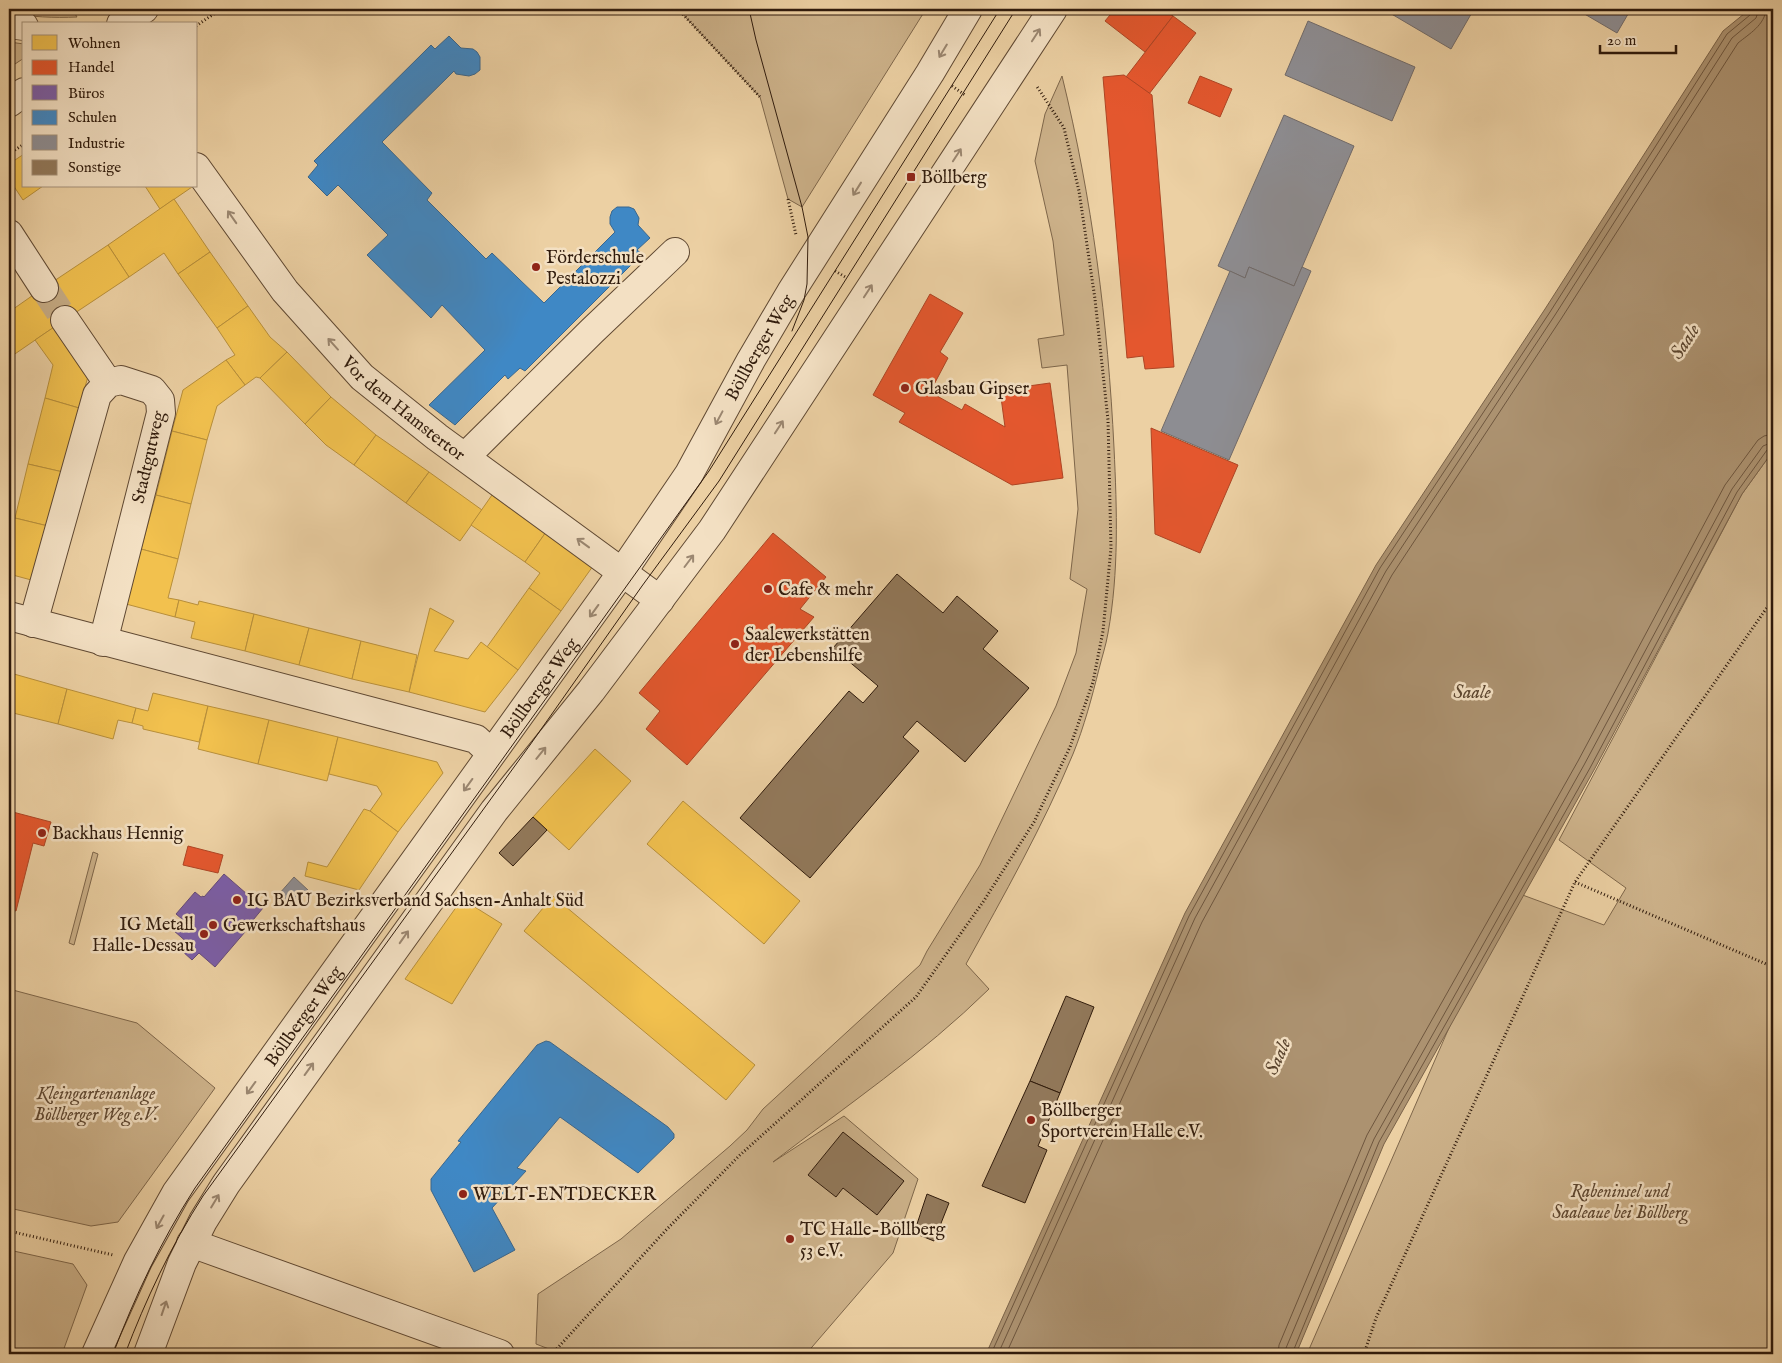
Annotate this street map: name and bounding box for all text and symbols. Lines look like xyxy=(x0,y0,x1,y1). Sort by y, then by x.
legend xyxy=(22,22,198,188)
scale bar xyxy=(1600,22,1676,54)
one-way arrow xyxy=(1031,28,1041,42)
text: 20 m xyxy=(1607,31,1637,50)
text: Wohnen xyxy=(68,34,120,53)
one-way arrow xyxy=(938,43,948,57)
text: Handel xyxy=(68,58,115,77)
text: Büros xyxy=(68,84,105,103)
text: Schulen xyxy=(68,108,117,127)
text: Industrie xyxy=(68,134,125,153)
one-way arrow xyxy=(952,149,962,163)
text: Sonstige xyxy=(68,158,121,177)
place label: Böllberg xyxy=(921,167,987,190)
marker: Böllberg xyxy=(905,171,917,183)
one-way arrow xyxy=(852,181,862,195)
one-way arrow xyxy=(227,210,237,224)
place label: Förderschule Pestalozzi xyxy=(546,247,644,291)
marker: Förderschule Pestalozzi xyxy=(530,261,542,273)
one-way arrow xyxy=(862,284,873,298)
street label: Böllberger Weg xyxy=(721,291,800,405)
water label: Saale xyxy=(1665,319,1706,364)
one-way arrow xyxy=(327,338,339,351)
street label: Vor dem Hamstertor xyxy=(335,351,470,467)
place label: Glasbau Gipser xyxy=(915,378,1029,401)
marker: Glasbau Gipser xyxy=(899,382,911,394)
street label: Stadtgutweg xyxy=(128,409,171,506)
one-way arrow xyxy=(714,410,724,425)
one-way arrow xyxy=(774,421,784,435)
one-way arrow xyxy=(576,538,590,548)
one-way arrow xyxy=(684,554,694,568)
place label: Cafe & mehr xyxy=(778,579,873,602)
marker: Cafe & mehr xyxy=(762,583,774,595)
one-way arrow xyxy=(589,604,599,618)
place label: Saalewerkstätten der Lebenshilfe xyxy=(745,624,870,668)
street label: Böllberger Weg xyxy=(496,634,584,744)
marker: Saalewerkstätten der Lebenshilfe xyxy=(729,638,741,650)
water label: Saale xyxy=(1453,681,1491,705)
one-way arrow xyxy=(536,746,547,759)
one-way arrow xyxy=(463,778,473,792)
place label: Backhaus Hennig xyxy=(52,823,183,846)
marker: Backhaus Hennig xyxy=(36,827,48,839)
place label: IG BAU Bezirksverband Sachsen-Anhalt Süd xyxy=(247,890,584,913)
marker: IG BAU Bezirksverband Sachsen-Anhalt Süd xyxy=(231,894,243,906)
place label: IG Metall Halle-Dessau xyxy=(92,914,194,958)
place label: Gewerkschaftshaus xyxy=(223,915,365,938)
marker: Gewerkschaftshaus xyxy=(207,919,219,931)
marker: IG Metall Halle-Dessau xyxy=(198,928,210,940)
one-way arrow xyxy=(399,930,409,944)
street label: Böllberger Weg xyxy=(260,962,349,1072)
water label: Saale xyxy=(1260,1034,1298,1079)
one-way arrow xyxy=(304,1062,314,1076)
one-way arrow xyxy=(246,1081,256,1095)
park label: Kleingartenanlage Böllberger Weg e.V. xyxy=(34,1083,159,1127)
place label: Böllberger Sportverein Halle e.V. xyxy=(1041,1100,1203,1144)
marker: Böllberger Sportverein Halle e.V. xyxy=(1025,1114,1037,1126)
park label: Rabeninsel und Saaleaue bei Böllberg xyxy=(1552,1181,1689,1225)
place label: WELT-ENTDECKER xyxy=(473,1184,657,1207)
marker: WELT-ENTDECKER xyxy=(457,1188,469,1200)
one-way arrow xyxy=(211,1195,221,1209)
one-way arrow xyxy=(154,1215,164,1229)
place label: TC Halle-Böllberg 53 e.V. xyxy=(800,1219,945,1263)
marker: TC Halle-Böllberg 53 e.V. xyxy=(784,1233,796,1245)
one-way arrow xyxy=(160,1300,170,1316)

